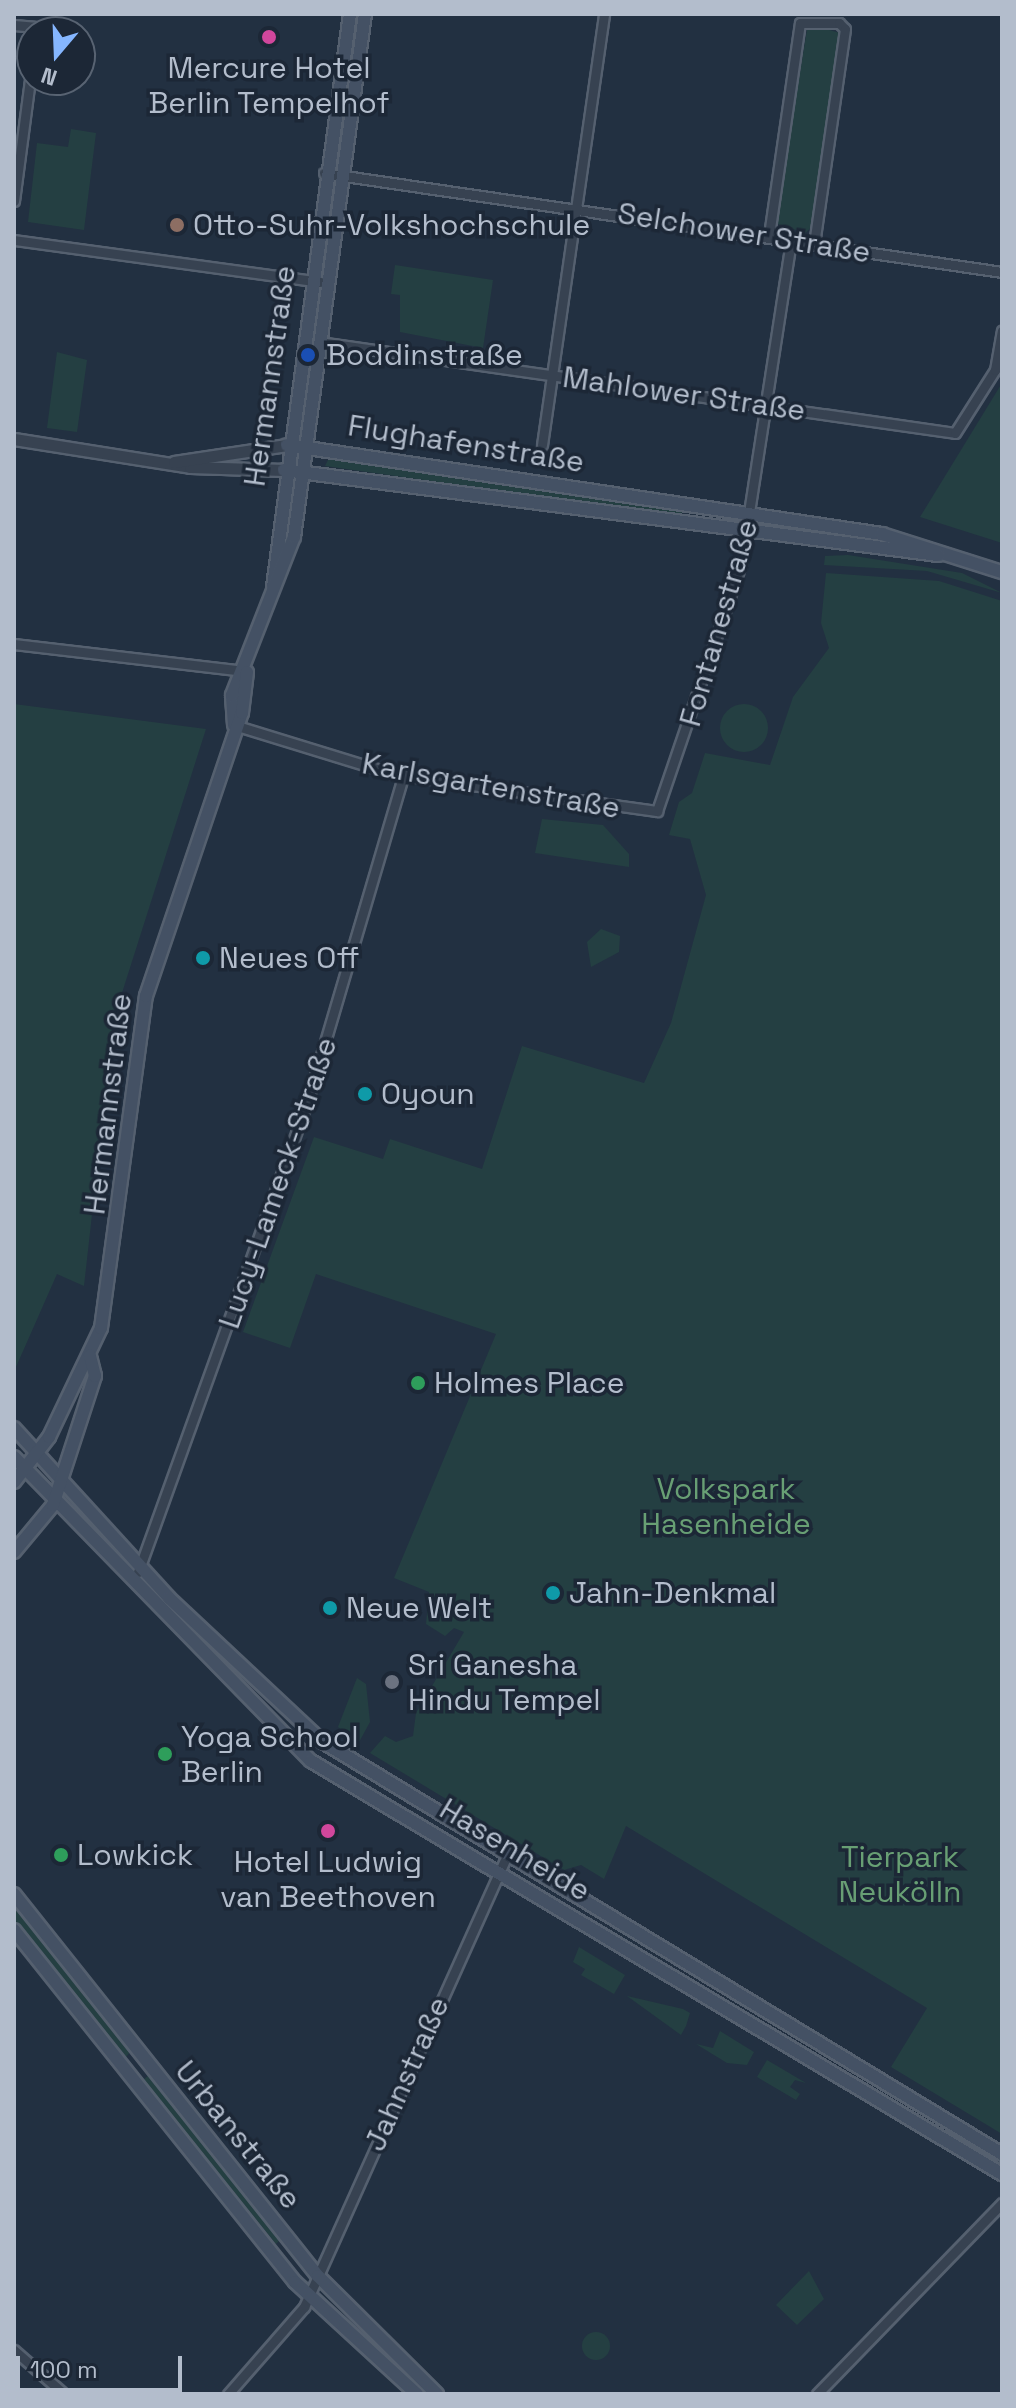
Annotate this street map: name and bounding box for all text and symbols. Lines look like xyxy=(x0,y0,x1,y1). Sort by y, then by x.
north arrow xyxy=(16,16,96,96)
marker: Mercure Hotel Berlin Tempelhof xyxy=(260,28,278,46)
place label: Mercure Hotel Berlin Tempelhof xyxy=(148,50,390,120)
text: N xyxy=(37,61,60,92)
street label: Selchower Straße xyxy=(615,195,873,271)
place label: Otto-Suhr-Volkshochschule xyxy=(193,207,590,243)
marker: Otto-Suhr-Volkshochschule xyxy=(168,216,186,234)
street label: Hermannstraße xyxy=(237,263,303,489)
place label: Boddinstraße xyxy=(326,337,523,373)
marker: Boddinstraße xyxy=(297,344,319,366)
street label: Mahlower Straße xyxy=(560,359,808,429)
street label: Flughafenstraße xyxy=(345,408,587,480)
street label: Fontanestraße xyxy=(672,515,766,731)
street label: Karlsgartenstraße xyxy=(359,746,623,826)
place label: Neues Off xyxy=(219,940,359,976)
marker: Neues Off xyxy=(194,949,212,967)
street label: Hermannstraße xyxy=(77,991,139,1217)
street label: Lucy-Lameck-Straße xyxy=(211,1033,345,1333)
place label: Oyoun xyxy=(381,1076,475,1112)
marker: Oyoun xyxy=(356,1085,374,1103)
place label: Holmes Place xyxy=(434,1365,625,1401)
marker: Holmes Place xyxy=(409,1374,427,1392)
park label: Volkspark Hasenheide xyxy=(641,1471,811,1542)
place label: Jahn-Denkmal xyxy=(569,1575,776,1611)
marker: Jahn-Denkmal xyxy=(544,1584,562,1602)
place label: Neue Welt xyxy=(346,1590,492,1626)
marker: Neue Welt xyxy=(321,1599,339,1617)
place label: Sri Ganesha Hindu Tempel xyxy=(408,1647,601,1718)
marker: Sri Ganesha Hindu Tempel xyxy=(383,1673,401,1691)
place label: Yoga School Berlin xyxy=(181,1719,359,1790)
marker: Yoga School Berlin xyxy=(156,1745,174,1763)
street label: Hasenheide xyxy=(433,1791,597,1909)
marker: Hotel Ludwig van Beethoven xyxy=(319,1822,337,1840)
place label: Lowkick xyxy=(77,1837,193,1873)
park label: Tierpark Neukölln xyxy=(838,1839,962,1910)
place label: Hotel Ludwig van Beethoven xyxy=(220,1844,436,1914)
marker: Lowkick xyxy=(52,1846,70,1864)
street label: Jahnstraße xyxy=(357,1991,457,2157)
street label: Urbanstraße xyxy=(167,2054,309,2216)
scale bar xyxy=(20,2340,186,2390)
text: 100 m xyxy=(30,2354,98,2385)

